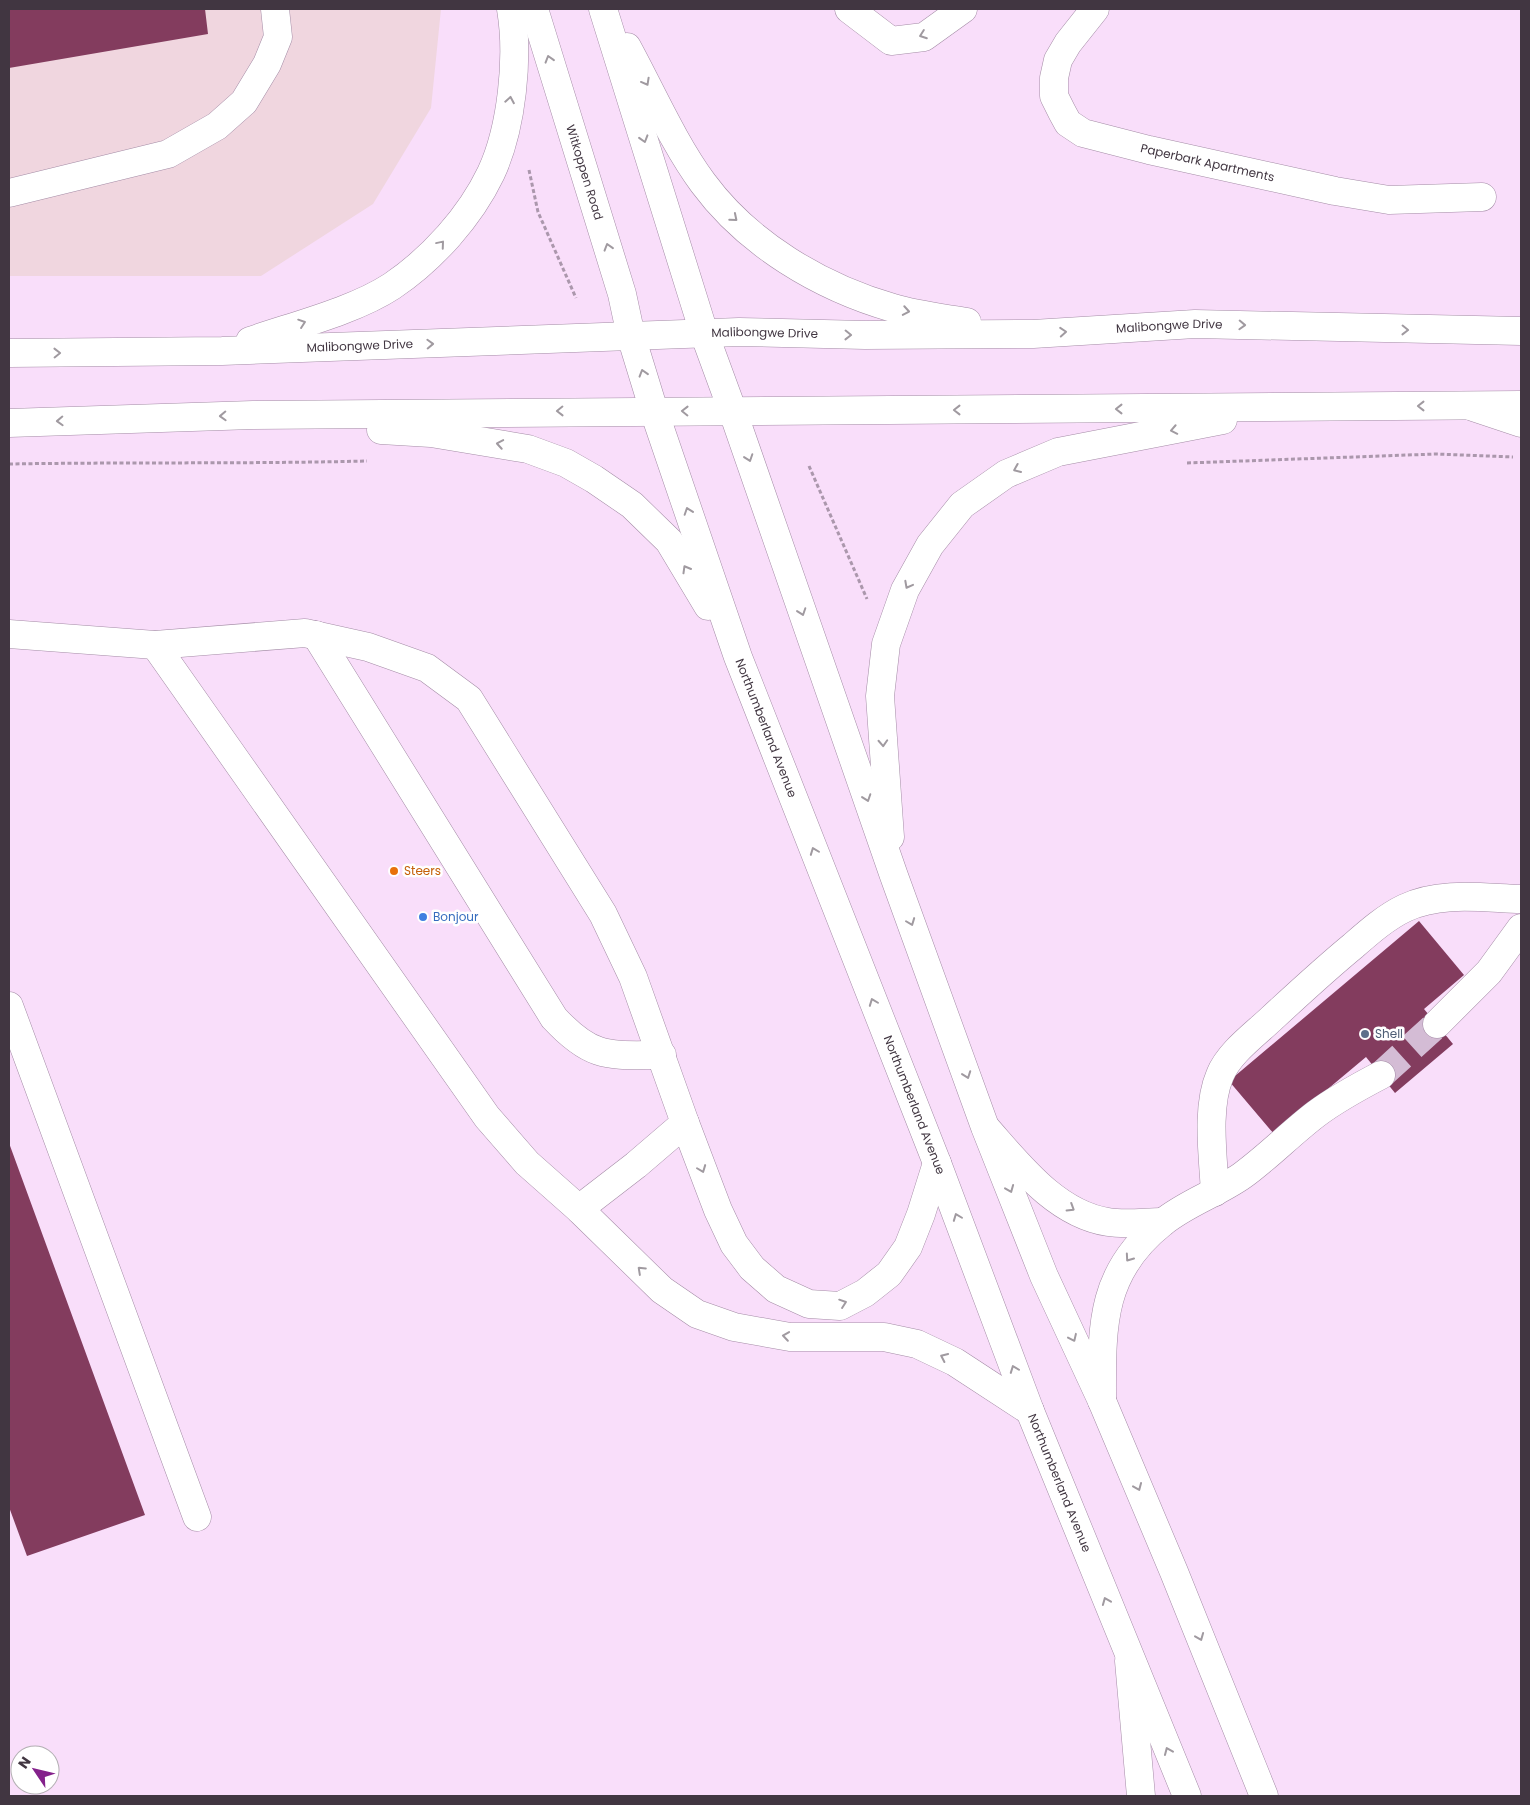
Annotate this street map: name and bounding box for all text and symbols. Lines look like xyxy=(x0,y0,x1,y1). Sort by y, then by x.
one-way arrow xyxy=(919,30,928,40)
one-way arrow xyxy=(545,55,555,63)
one-way arrow xyxy=(640,77,650,86)
one-way arrow xyxy=(504,96,514,105)
street label: Witkoppen Road xyxy=(562,123,608,222)
one-way arrow xyxy=(638,134,648,142)
street label: Paperbark Apartments xyxy=(1139,139,1276,185)
one-way arrow xyxy=(728,213,737,221)
one-way arrow xyxy=(435,241,443,250)
one-way arrow xyxy=(604,244,614,252)
one-way arrow xyxy=(901,305,910,315)
street label: Malibongwe Drive xyxy=(1116,315,1223,337)
one-way arrow xyxy=(297,319,305,329)
one-way arrow xyxy=(1239,320,1247,331)
street label: Malibongwe Drive xyxy=(711,323,818,342)
one-way arrow xyxy=(1402,325,1409,335)
one-way arrow xyxy=(1059,327,1067,338)
one-way arrow xyxy=(844,329,852,340)
street label: Malibongwe Drive xyxy=(306,335,413,356)
one-way arrow xyxy=(426,338,434,349)
one-way arrow xyxy=(54,347,62,358)
one-way arrow xyxy=(638,370,648,378)
one-way arrow xyxy=(1417,401,1425,411)
one-way arrow xyxy=(1115,404,1123,414)
one-way arrow xyxy=(953,405,960,415)
one-way arrow xyxy=(556,406,564,416)
one-way arrow xyxy=(680,406,688,416)
one-way arrow xyxy=(219,410,227,421)
one-way arrow xyxy=(56,416,64,426)
one-way arrow xyxy=(1170,424,1178,434)
one-way arrow xyxy=(496,439,504,450)
one-way arrow xyxy=(743,453,753,462)
one-way arrow xyxy=(1013,462,1022,473)
one-way arrow xyxy=(684,508,694,516)
one-way arrow xyxy=(683,566,693,575)
one-way arrow xyxy=(904,579,914,588)
one-way arrow xyxy=(796,607,806,615)
street label: Northumberland Avenue xyxy=(731,656,801,800)
one-way arrow xyxy=(877,739,888,747)
one-way arrow xyxy=(861,794,871,802)
one-way arrow xyxy=(810,847,820,856)
place label: Steers xyxy=(404,862,441,879)
marker: Steers xyxy=(388,865,400,877)
place label: Bonjour xyxy=(433,908,479,925)
marker: Bonjour xyxy=(417,911,429,923)
one-way arrow xyxy=(905,917,915,926)
one-way arrow xyxy=(869,998,880,1007)
place label: Shell xyxy=(1375,1025,1403,1042)
marker: Shell xyxy=(1359,1028,1371,1040)
street label: Northumberland Avenue xyxy=(880,1033,950,1177)
one-way arrow xyxy=(961,1070,971,1078)
one-way arrow xyxy=(696,1164,706,1172)
one-way arrow xyxy=(1004,1184,1014,1192)
one-way arrow xyxy=(1066,1201,1075,1211)
one-way arrow xyxy=(953,1213,963,1221)
one-way arrow xyxy=(1126,1252,1135,1262)
one-way arrow xyxy=(638,1267,647,1276)
one-way arrow xyxy=(838,1298,847,1308)
one-way arrow xyxy=(781,1331,789,1342)
one-way arrow xyxy=(1067,1333,1077,1342)
one-way arrow xyxy=(940,1353,949,1364)
one-way arrow xyxy=(1010,1365,1020,1373)
street label: Northumberland Avenue xyxy=(1024,1411,1096,1555)
one-way arrow xyxy=(1132,1482,1143,1491)
one-way arrow xyxy=(1102,1597,1112,1606)
one-way arrow xyxy=(1194,1632,1205,1641)
north arrow xyxy=(10,1745,60,1795)
one-way arrow xyxy=(1164,1747,1174,1756)
text: N xyxy=(13,1752,36,1773)

